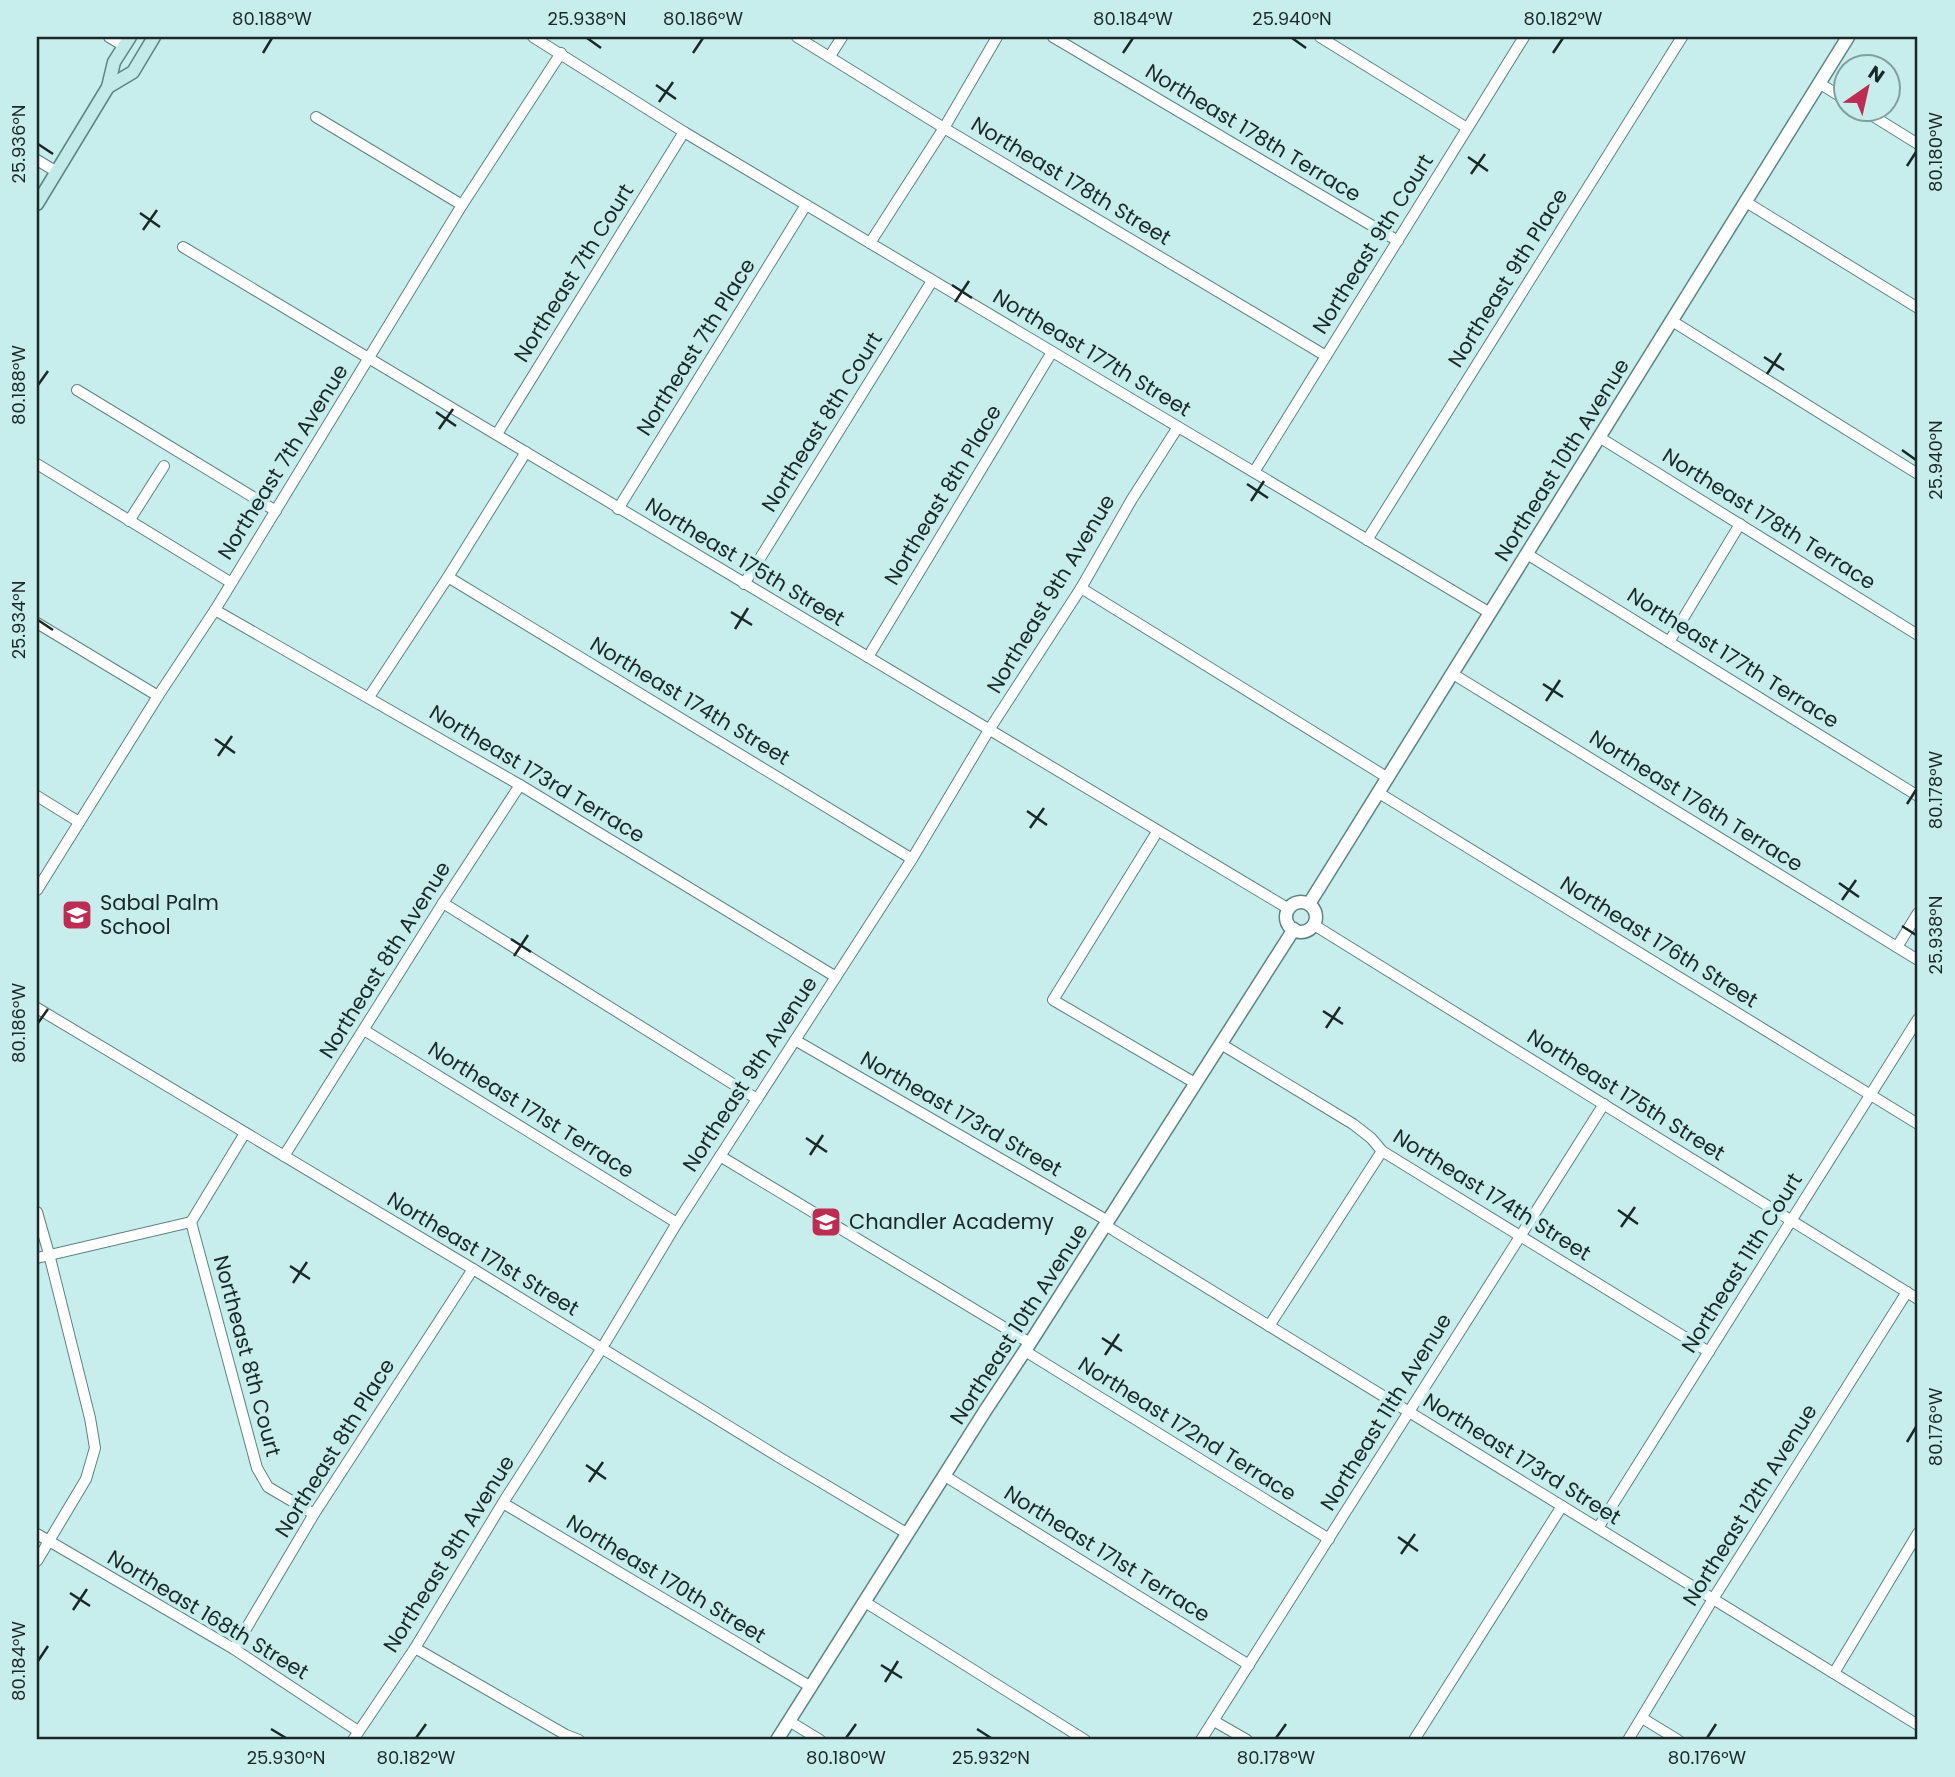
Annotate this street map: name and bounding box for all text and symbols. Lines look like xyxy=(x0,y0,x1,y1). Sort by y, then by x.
text: 80.188°W xyxy=(232,6,312,31)
text: 25.938°N xyxy=(548,6,626,31)
text: 80.186°W xyxy=(663,6,743,31)
text: 80.184°W xyxy=(1093,6,1173,31)
text: 25.940°N xyxy=(1252,6,1332,31)
text: 80.182°W xyxy=(1524,6,1603,31)
north arrow xyxy=(1832,52,1902,122)
street label: Northeast 178th Terrace xyxy=(1140,57,1366,209)
text: N xyxy=(1863,59,1890,90)
text: 25.936°N xyxy=(6,105,31,183)
street label: Northeast 178th Street xyxy=(966,109,1177,252)
text: 80.180°W xyxy=(1923,112,1948,192)
street label: Northeast 9th Court xyxy=(1305,148,1440,339)
street label: Northeast 7th Court xyxy=(507,178,640,367)
street label: Northeast 9th Place xyxy=(1441,183,1574,373)
street label: Northeast 7th Place xyxy=(629,253,762,441)
street label: Northeast 177th Street xyxy=(988,282,1197,423)
street label: Northeast 8th Court xyxy=(754,326,889,517)
text: 80.188°W xyxy=(6,345,31,425)
street label: Northeast 10th Avenue xyxy=(1487,353,1636,567)
street label: Northeast 7th Avenue xyxy=(211,358,355,565)
street label: Northeast 8th Place xyxy=(877,399,1008,590)
text: 25.940°N xyxy=(1923,420,1948,500)
street label: Northeast 178th Terrace xyxy=(1657,441,1882,596)
street label: Northeast 9th Avenue xyxy=(980,489,1122,699)
street label: Northeast 175th Street xyxy=(640,490,850,633)
street label: Northeast 177th Terrace xyxy=(1622,580,1845,735)
text: 25.934°N xyxy=(6,581,31,659)
street label: Northeast 174th Street xyxy=(585,629,795,772)
street label: Northeast 173rd Terrace xyxy=(424,698,650,850)
street label: Northeast 176th Terrace xyxy=(1584,723,1809,878)
text: 80.178°W xyxy=(1923,750,1948,829)
street label: Northeast 8th Avenue xyxy=(312,856,457,1064)
street label: Northeast 176th Street xyxy=(1555,869,1764,1014)
place label: Sabal Palm School xyxy=(100,888,219,941)
text: 25.938°N xyxy=(1923,896,1948,974)
school or university icon: Sabal Palm School xyxy=(60,898,94,932)
street label: Northeast 9th Avenue xyxy=(676,971,824,1177)
text: 80.186°W xyxy=(6,983,31,1063)
street label: Northeast 175th Street xyxy=(1522,1022,1731,1167)
street label: Northeast 171st Terrace xyxy=(423,1034,640,1185)
street label: Northeast 173rd Street xyxy=(855,1044,1067,1183)
street label: Northeast 174th Street xyxy=(1388,1122,1597,1267)
street label: Northeast 11th Court xyxy=(1674,1167,1809,1358)
street label: Northeast 171st Street xyxy=(382,1185,585,1322)
school or university icon: Chandler Academy xyxy=(809,1205,843,1239)
place label: Chandler Academy xyxy=(849,1207,1054,1236)
street label: Northeast 10th Avenue xyxy=(943,1218,1094,1430)
street label: Northeast 8th Court xyxy=(207,1252,288,1460)
street label: Northeast 11th Avenue xyxy=(1313,1308,1458,1516)
street label: Northeast 172nd Terrace xyxy=(1073,1349,1302,1508)
street label: Northeast 8th Place xyxy=(268,1353,401,1543)
street label: Northeast 173rd Street xyxy=(1418,1386,1627,1531)
text: 80.176°W xyxy=(1923,1387,1948,1466)
street label: Northeast 12th Avenue xyxy=(1676,1398,1824,1611)
street label: Northeast 9th Avenue xyxy=(376,1450,521,1658)
street label: Northeast 171st Terrace xyxy=(999,1478,1216,1629)
street label: Northeast 170th Street xyxy=(561,1507,771,1650)
street label: Northeast 168th Street xyxy=(102,1543,314,1686)
text: 80.184°W xyxy=(6,1621,31,1701)
text: 25.930°N xyxy=(247,1745,325,1770)
text: 80.182°W xyxy=(377,1745,456,1770)
text: 80.180°W xyxy=(806,1745,886,1770)
text: 25.932°N xyxy=(952,1745,1030,1770)
text: 80.178°W xyxy=(1237,1745,1316,1770)
text: 80.176°W xyxy=(1668,1745,1747,1770)

